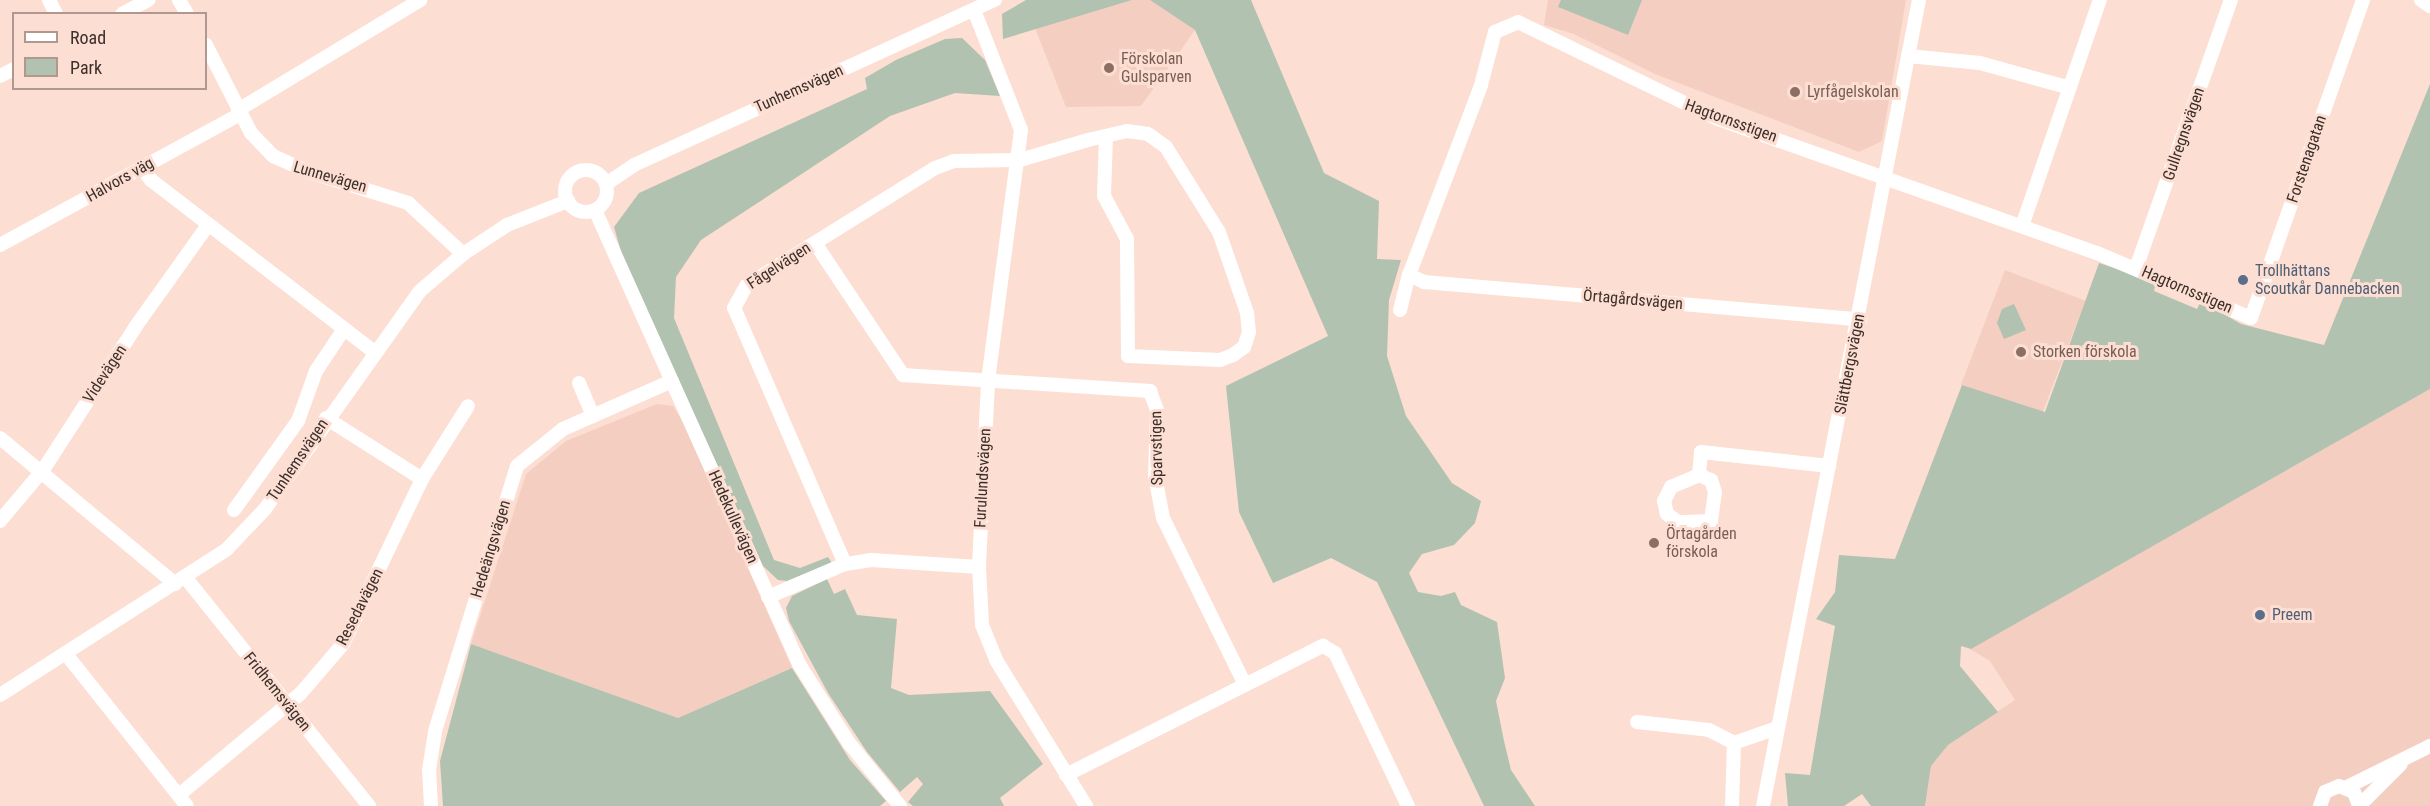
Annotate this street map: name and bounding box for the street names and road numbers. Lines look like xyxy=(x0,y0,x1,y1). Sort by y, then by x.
street label: Tunhemsvägen xyxy=(752,61,846,117)
street label: Gullregnsvägen xyxy=(2159,85,2209,183)
street label: Hagtornsstigen xyxy=(1682,95,1780,147)
street label: Forstenagatan xyxy=(2283,113,2331,205)
street label: Halvors väg xyxy=(83,154,157,206)
street label: Lunnevägen xyxy=(291,157,369,197)
street label: Fågelvägen xyxy=(744,238,814,294)
street label: Hagtornsstigen xyxy=(2139,262,2235,318)
street label: Örtagårdsvägen xyxy=(1582,286,1684,314)
street label: Slättbergsvägen xyxy=(1831,312,1869,416)
street label: Videvägen xyxy=(79,341,131,407)
street label: Sparvstigen xyxy=(1147,411,1167,485)
street label: Tunhemsvägen xyxy=(263,415,333,505)
street label: Furulundsvägen xyxy=(971,428,995,528)
street label: Hedekullevägen xyxy=(704,467,762,567)
street label: Hedeängsvägen xyxy=(467,498,515,600)
street label: Resedavägen xyxy=(332,565,388,649)
street label: Fridhemsvägen xyxy=(239,649,315,735)

